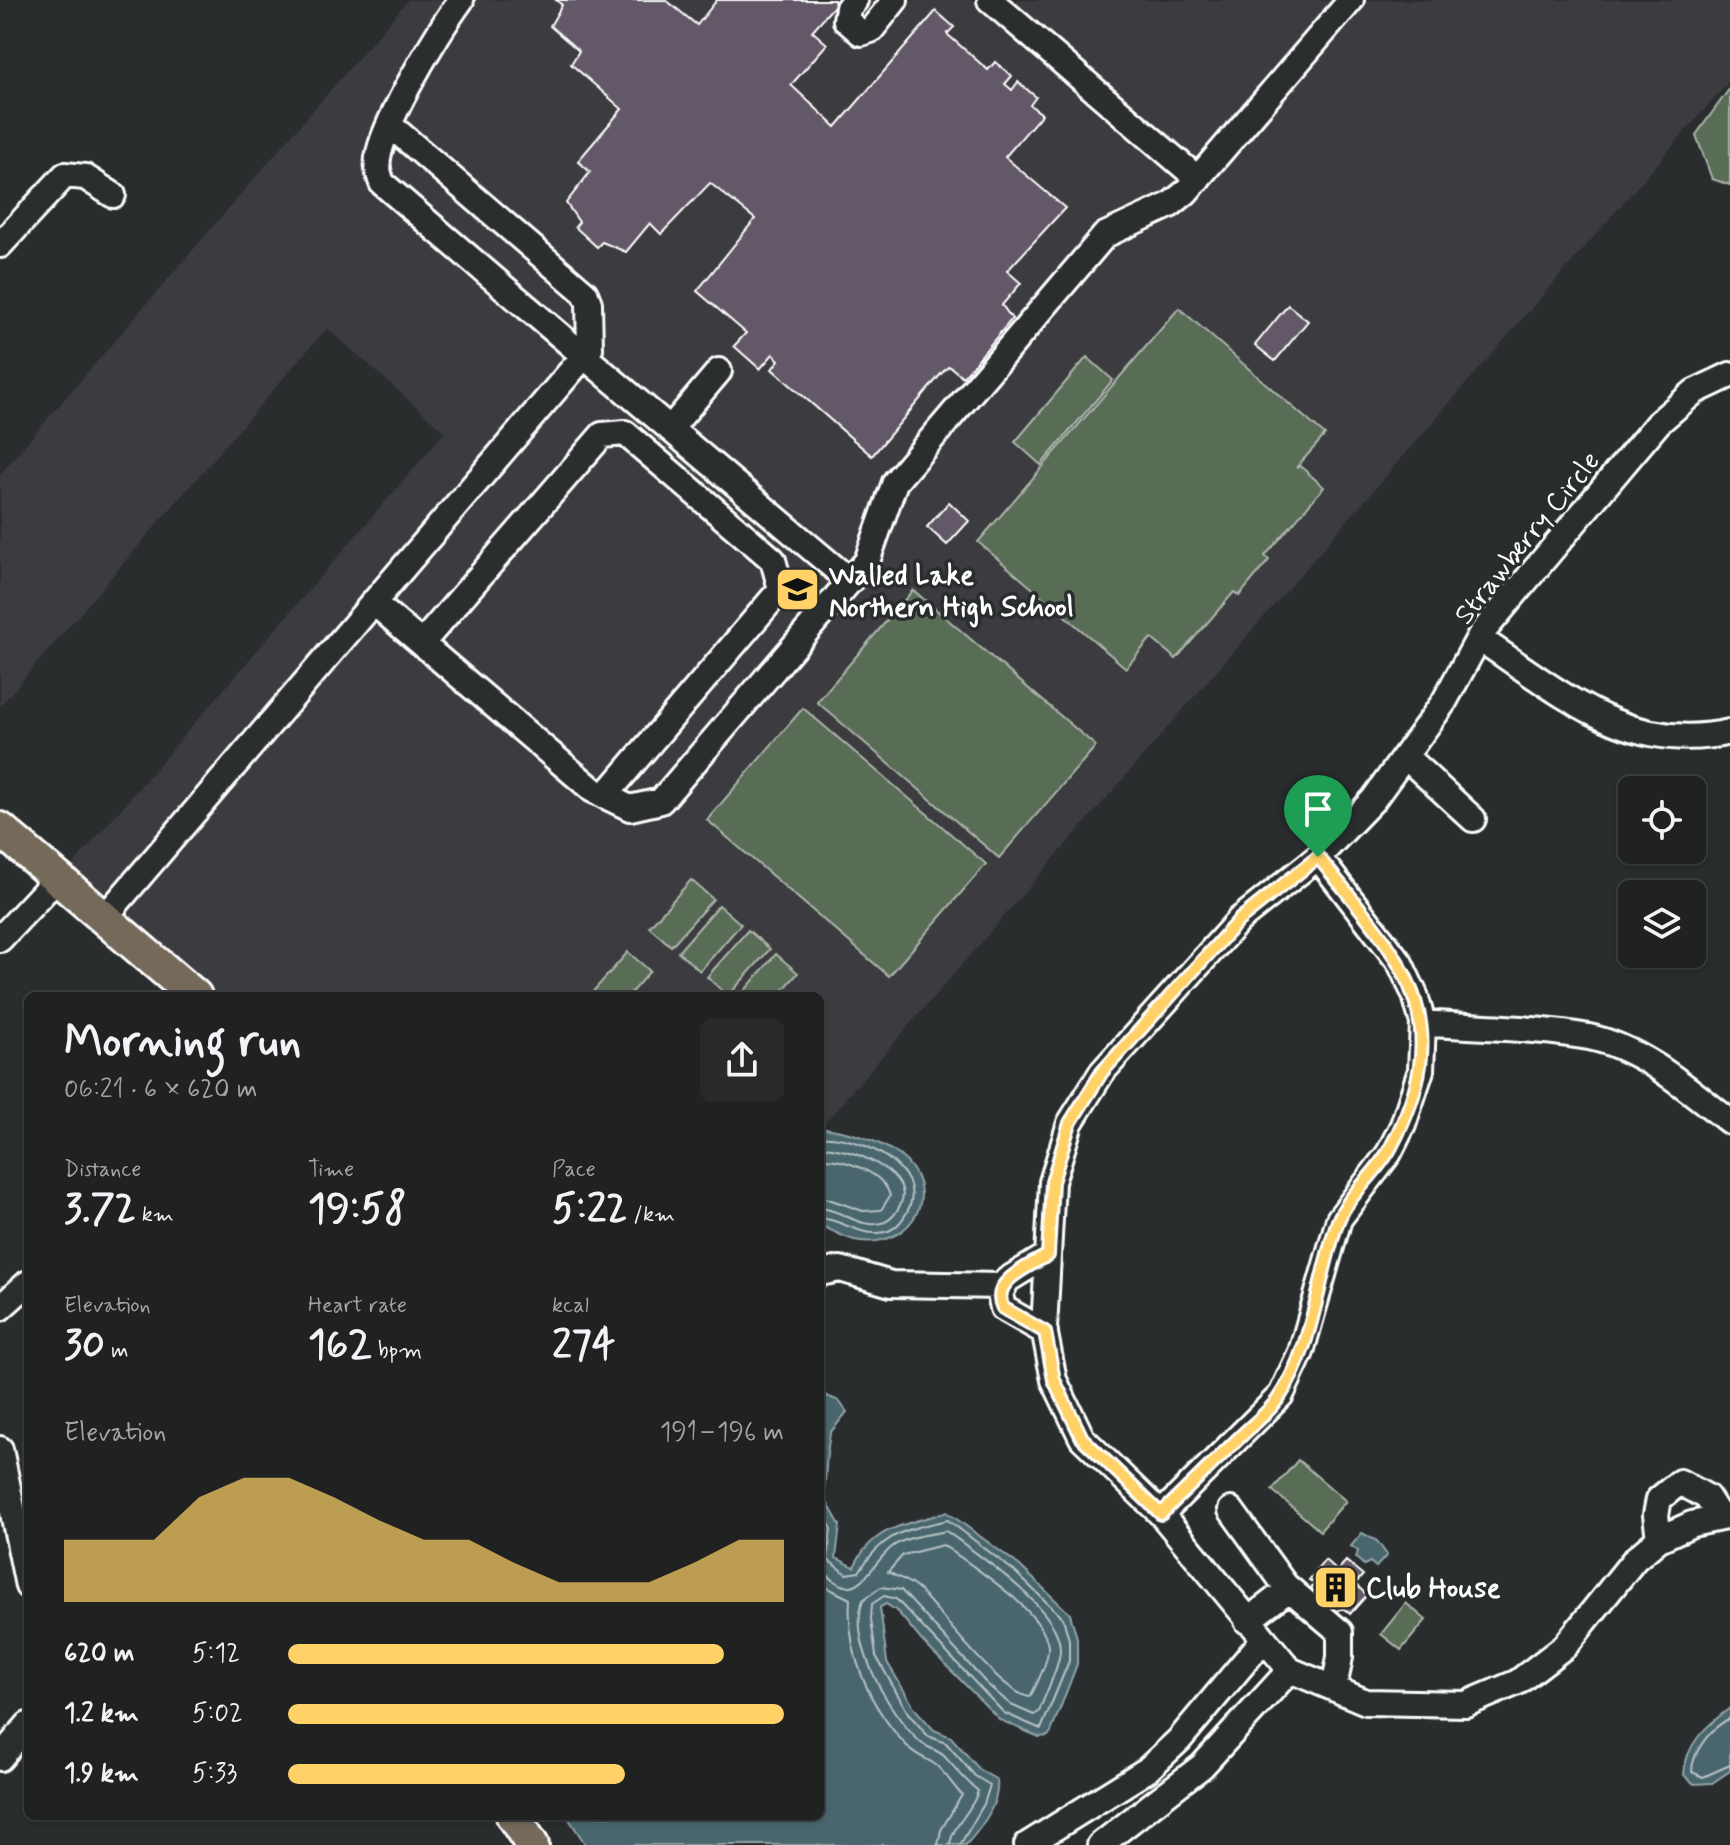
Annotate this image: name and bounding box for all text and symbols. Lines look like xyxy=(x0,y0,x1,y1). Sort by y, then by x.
street label: Strawberry Circle xyxy=(1447,444,1609,633)
place label: Walled Lake Northern High School xyxy=(829,558,1074,628)
school or university icon: Walled Lake Northern High School xyxy=(774,566,822,614)
pin xyxy=(1284,775,1352,857)
map controls xyxy=(1618,776,1706,968)
button: locate xyxy=(1618,776,1706,864)
icon: arrive xyxy=(1296,787,1340,831)
button: layers xyxy=(1618,880,1706,968)
text: Morning run xyxy=(64,1014,301,1072)
button: share xyxy=(700,1018,784,1102)
text: 06:21 · 6 × 620 m xyxy=(64,1073,257,1107)
text: Distance xyxy=(64,1156,141,1184)
text: Time xyxy=(308,1156,354,1184)
text: Pace xyxy=(552,1156,596,1184)
text: 3.72 xyxy=(64,1184,136,1236)
text: 19:58 xyxy=(308,1184,406,1236)
text: 5:22 xyxy=(552,1184,627,1236)
text: km xyxy=(136,1201,174,1229)
text: /km xyxy=(627,1201,675,1229)
text: Elevation xyxy=(64,1292,151,1320)
text: Heart rate xyxy=(308,1292,407,1320)
text: kcal xyxy=(552,1292,589,1320)
text: 30 xyxy=(64,1320,105,1372)
text: 162 xyxy=(308,1320,372,1372)
text: 274 xyxy=(552,1320,615,1372)
text: m xyxy=(105,1337,128,1365)
text: bpm xyxy=(372,1337,422,1365)
text: Elevation xyxy=(64,1416,166,1450)
text: 191–196 m xyxy=(660,1416,784,1450)
building icon: Club House xyxy=(1311,1563,1359,1611)
place label: Club House xyxy=(1366,1571,1501,1608)
text: 620 m xyxy=(64,1637,134,1671)
text: 5:12 xyxy=(192,1637,240,1671)
text: 1.2 km xyxy=(64,1697,139,1731)
text: 5:02 xyxy=(192,1697,243,1731)
text: 1.9 km xyxy=(64,1757,139,1791)
text: 5:33 xyxy=(192,1757,237,1791)

